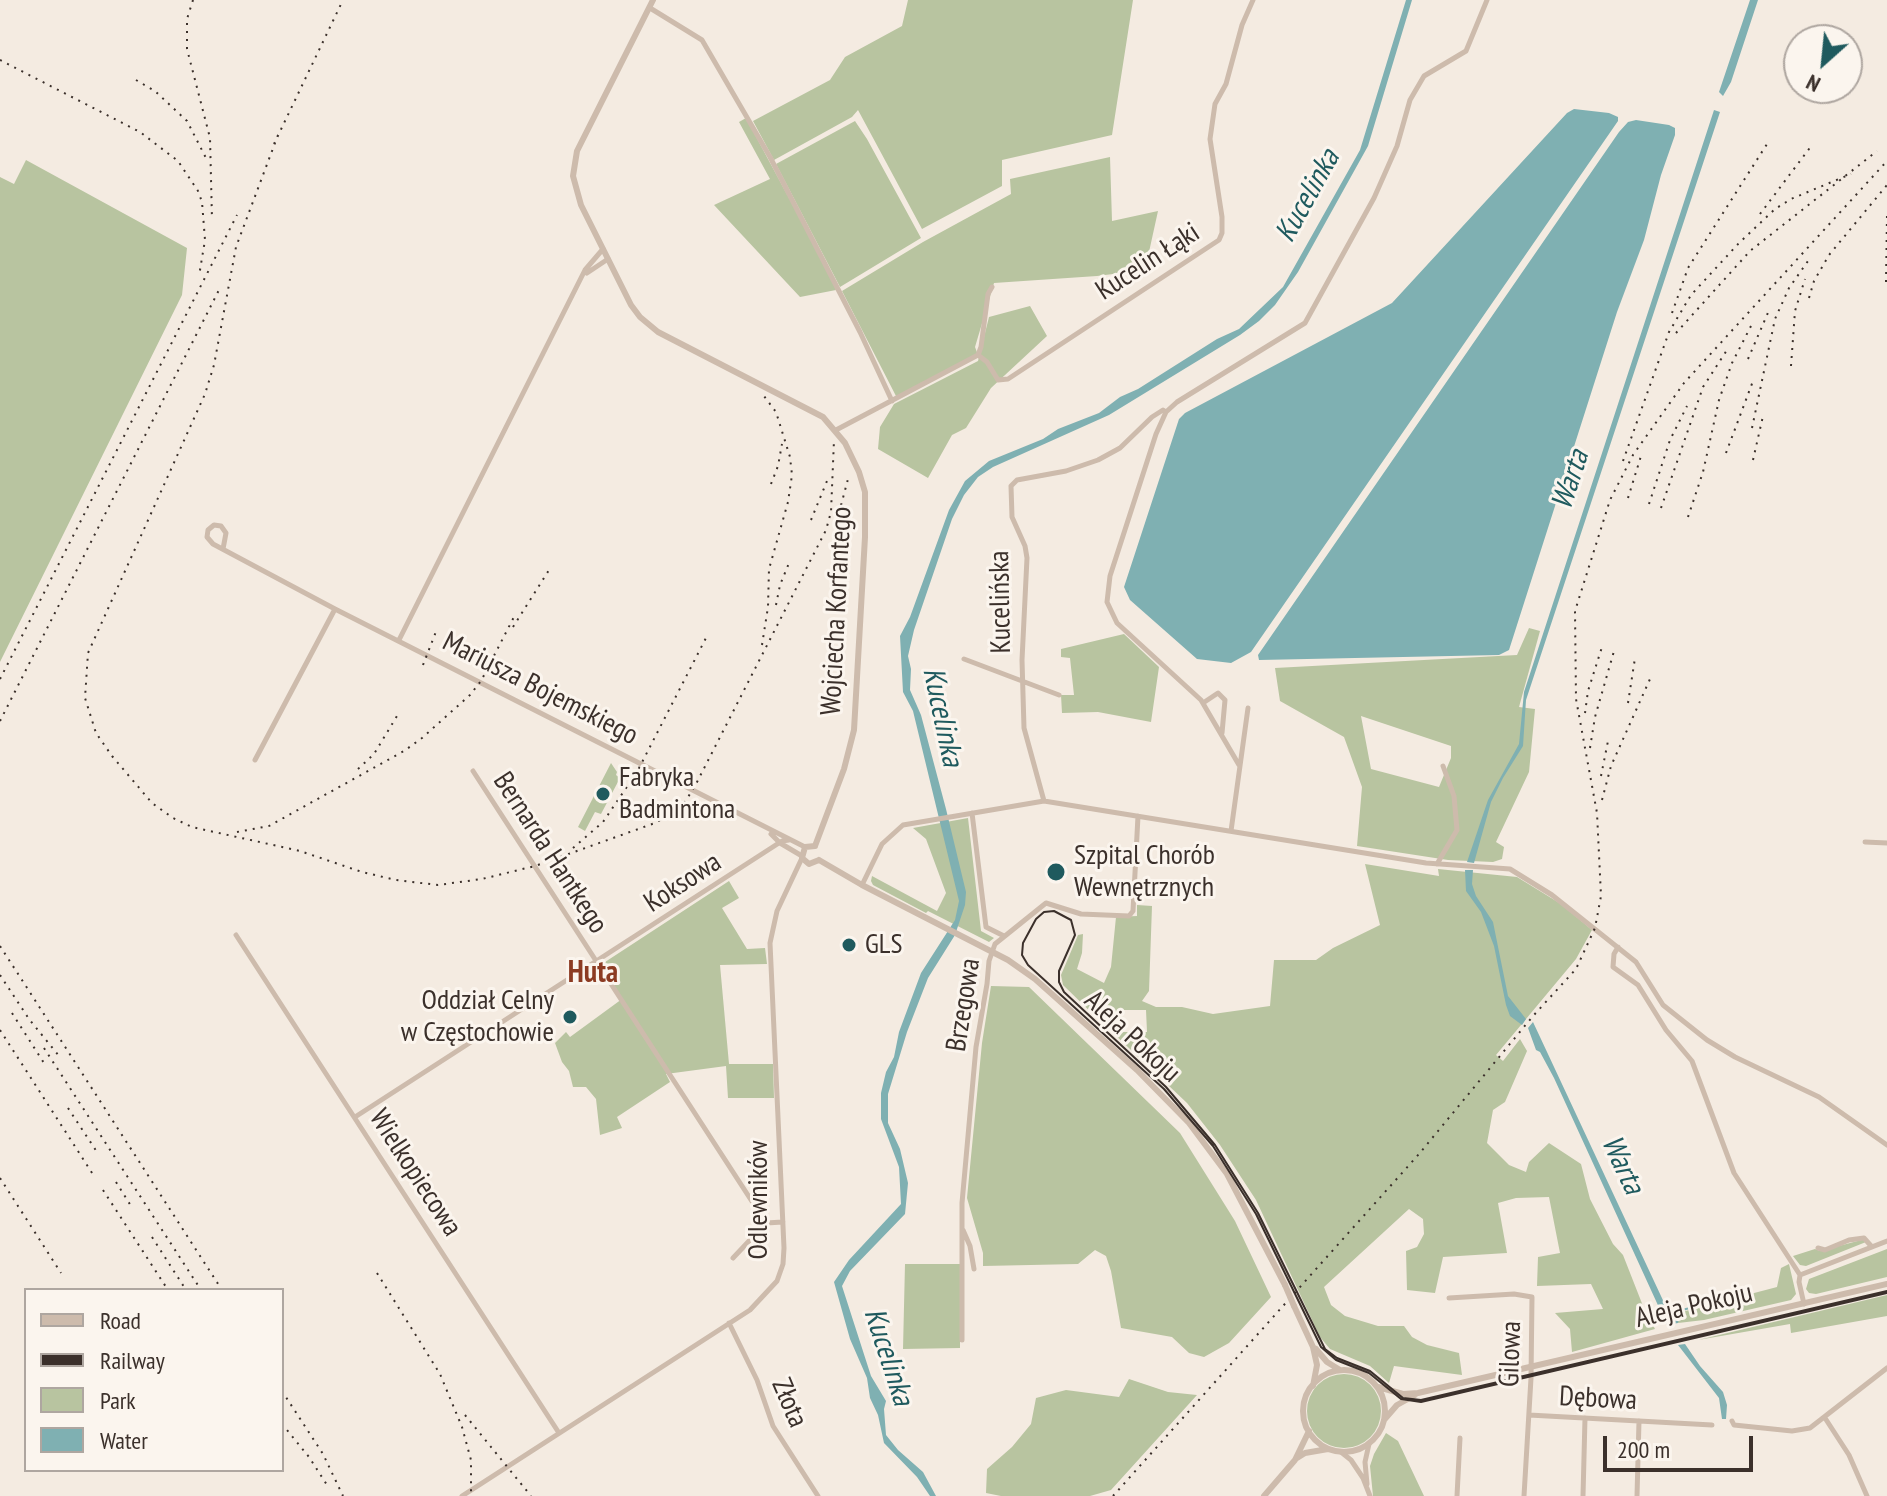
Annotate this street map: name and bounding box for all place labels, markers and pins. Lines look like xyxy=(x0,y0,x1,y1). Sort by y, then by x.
place label: Fabryka Badmintona xyxy=(619,761,735,827)
marker: Fabryka Badmintona xyxy=(594,785,612,803)
place label: Szpital Chorób Wewnętrznych xyxy=(1074,839,1215,905)
marker: Szpital Chorób Wewnętrznych xyxy=(1045,861,1067,883)
place label: GLS xyxy=(865,928,902,962)
marker: GLS xyxy=(840,936,858,954)
place label: Oddział Celny w Częstochowie xyxy=(401,984,554,1050)
marker: Oddział Celny w Częstochowie xyxy=(561,1008,579,1026)

